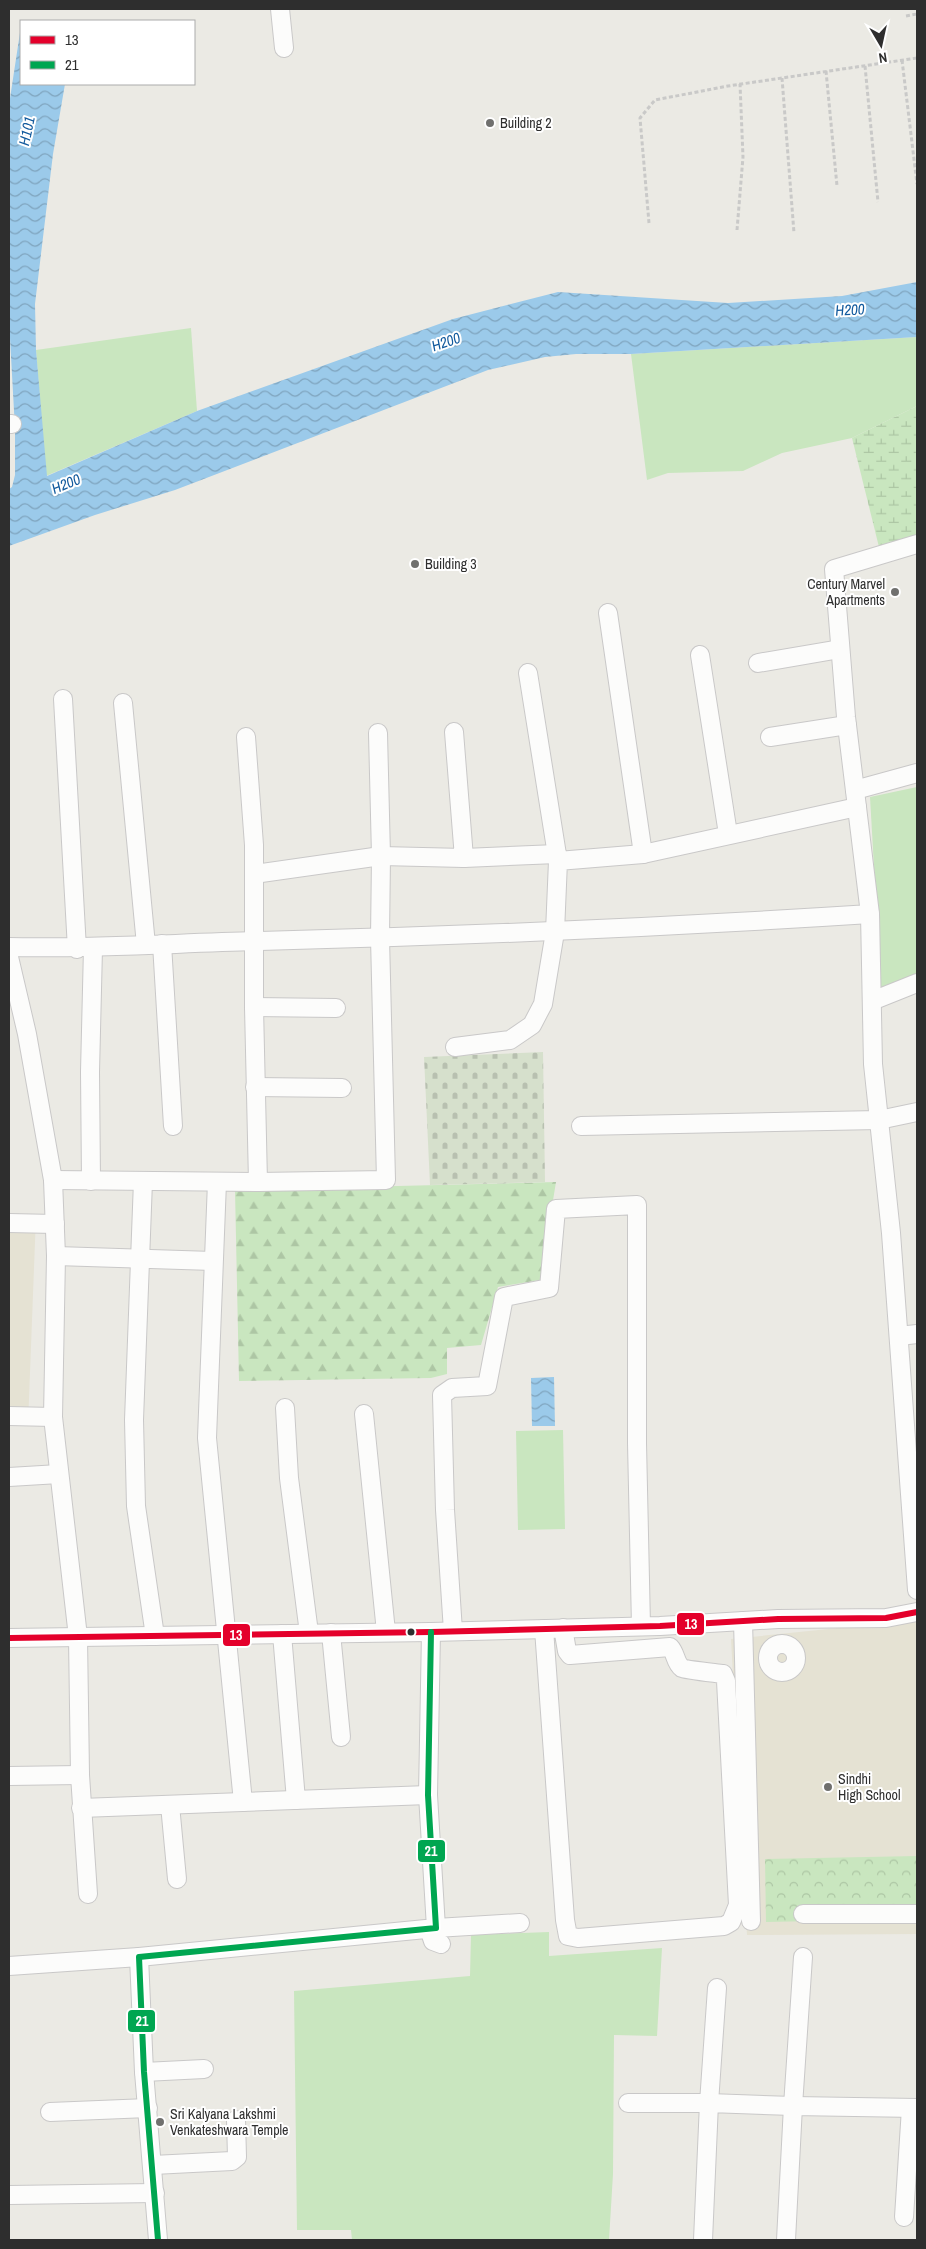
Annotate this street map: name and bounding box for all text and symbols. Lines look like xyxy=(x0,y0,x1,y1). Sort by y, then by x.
legend xyxy=(20,20,195,85)
north arrow xyxy=(856,20,906,70)
text: 13 xyxy=(65,29,79,50)
text: N xyxy=(878,48,889,67)
text: 21 xyxy=(65,54,79,75)
water label: H101 xyxy=(13,114,40,147)
place label: Building 2 xyxy=(500,114,552,132)
marker: Building 2 xyxy=(484,117,496,129)
water label: H200 xyxy=(835,298,865,321)
water label: H200 xyxy=(429,327,463,356)
water label: H200 xyxy=(48,468,84,499)
place label: Building 3 xyxy=(425,555,477,573)
marker: Building 3 xyxy=(409,558,421,570)
place label: Century Marvel Apartments xyxy=(807,575,885,609)
marker: Century Marvel Apartments xyxy=(889,586,901,598)
line badge: 13 xyxy=(676,1612,705,1636)
text: 13 xyxy=(685,1615,697,1633)
line badge: 13 xyxy=(222,1623,251,1647)
text: 13 xyxy=(230,1626,242,1644)
unlabelled marker xyxy=(406,1627,416,1637)
place label: Sindhi High School xyxy=(838,1770,901,1804)
marker: Sindhi High School xyxy=(822,1781,834,1793)
line badge: 21 xyxy=(417,1839,446,1863)
text: 21 xyxy=(425,1842,438,1860)
line badge: 21 xyxy=(127,2009,156,2033)
text: 21 xyxy=(136,2012,149,2030)
place label: Sri Kalyana Lakshmi Venkateshwara Temple xyxy=(170,2105,289,2139)
marker: Sri Kalyana Lakshmi Venkateshwara Temple xyxy=(154,2116,166,2128)

